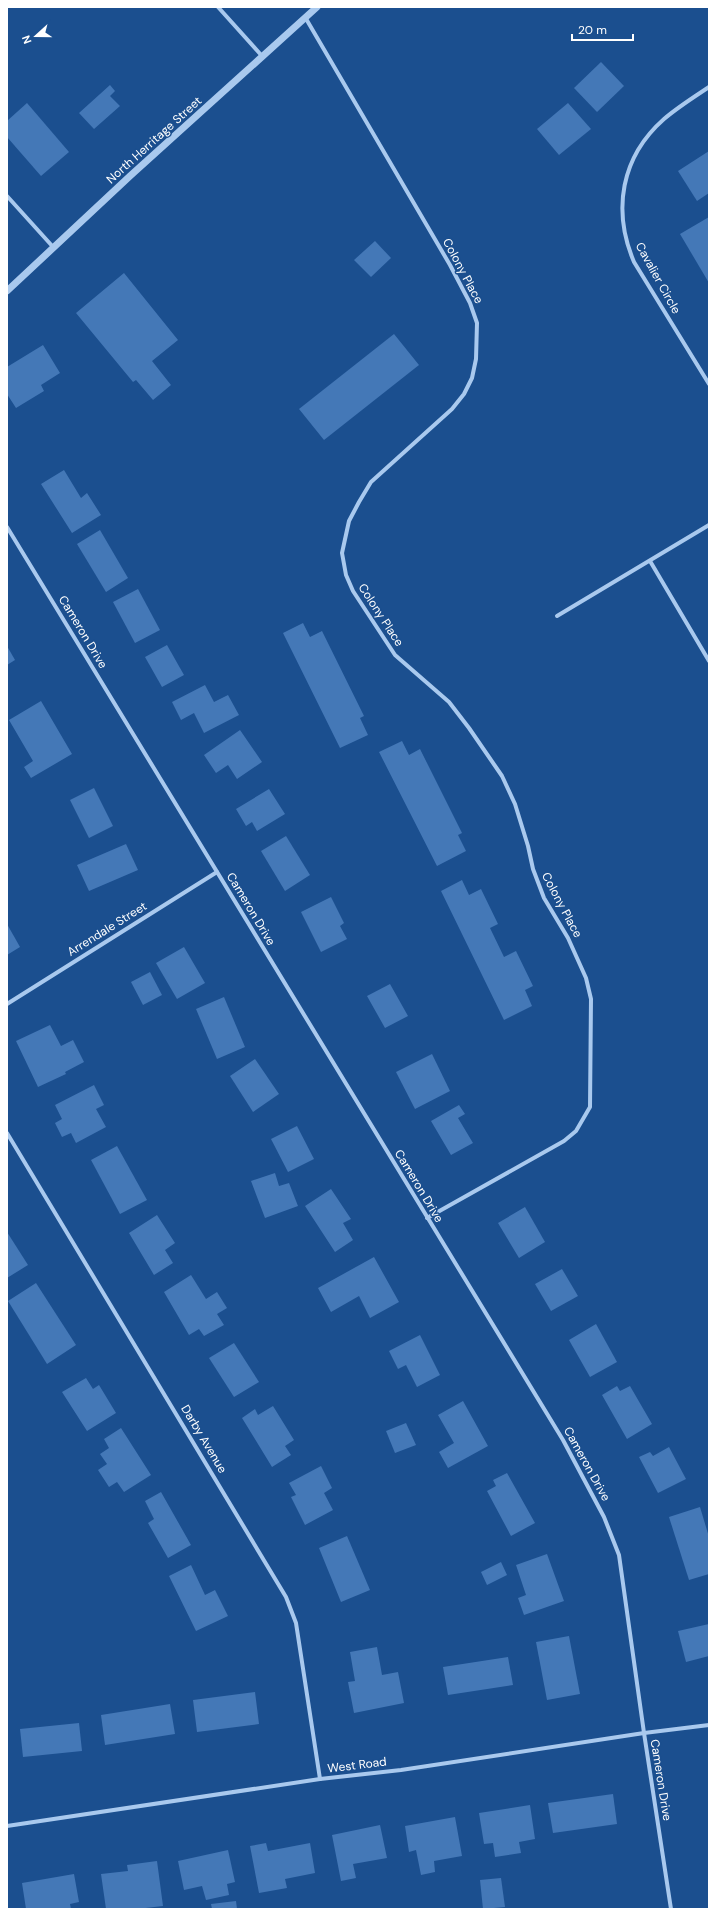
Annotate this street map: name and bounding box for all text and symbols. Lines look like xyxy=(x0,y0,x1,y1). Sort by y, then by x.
north arrow xyxy=(16,16,56,56)
scale bar xyxy=(572,16,633,42)
text: 20 m xyxy=(578,22,607,38)
text: N xyxy=(19,33,35,46)
street label: North Herritage Street xyxy=(103,93,205,187)
street label: Colony Place xyxy=(439,235,487,307)
street label: Cavalier Circle xyxy=(632,239,684,317)
street label: Colony Place xyxy=(355,580,407,650)
street label: Cameron Drive xyxy=(55,593,111,672)
street label: Colony Place xyxy=(538,869,586,941)
street label: Cameron Drive xyxy=(223,870,279,949)
street label: Arrendale Street xyxy=(64,898,150,960)
street label: Cameron Drive xyxy=(391,1147,447,1226)
street label: Darby Avenue xyxy=(177,1402,231,1476)
street label: Cameron Drive xyxy=(560,1424,614,1504)
street label: Cameron Drive xyxy=(647,1738,675,1822)
street label: West Road xyxy=(327,1753,387,1777)

